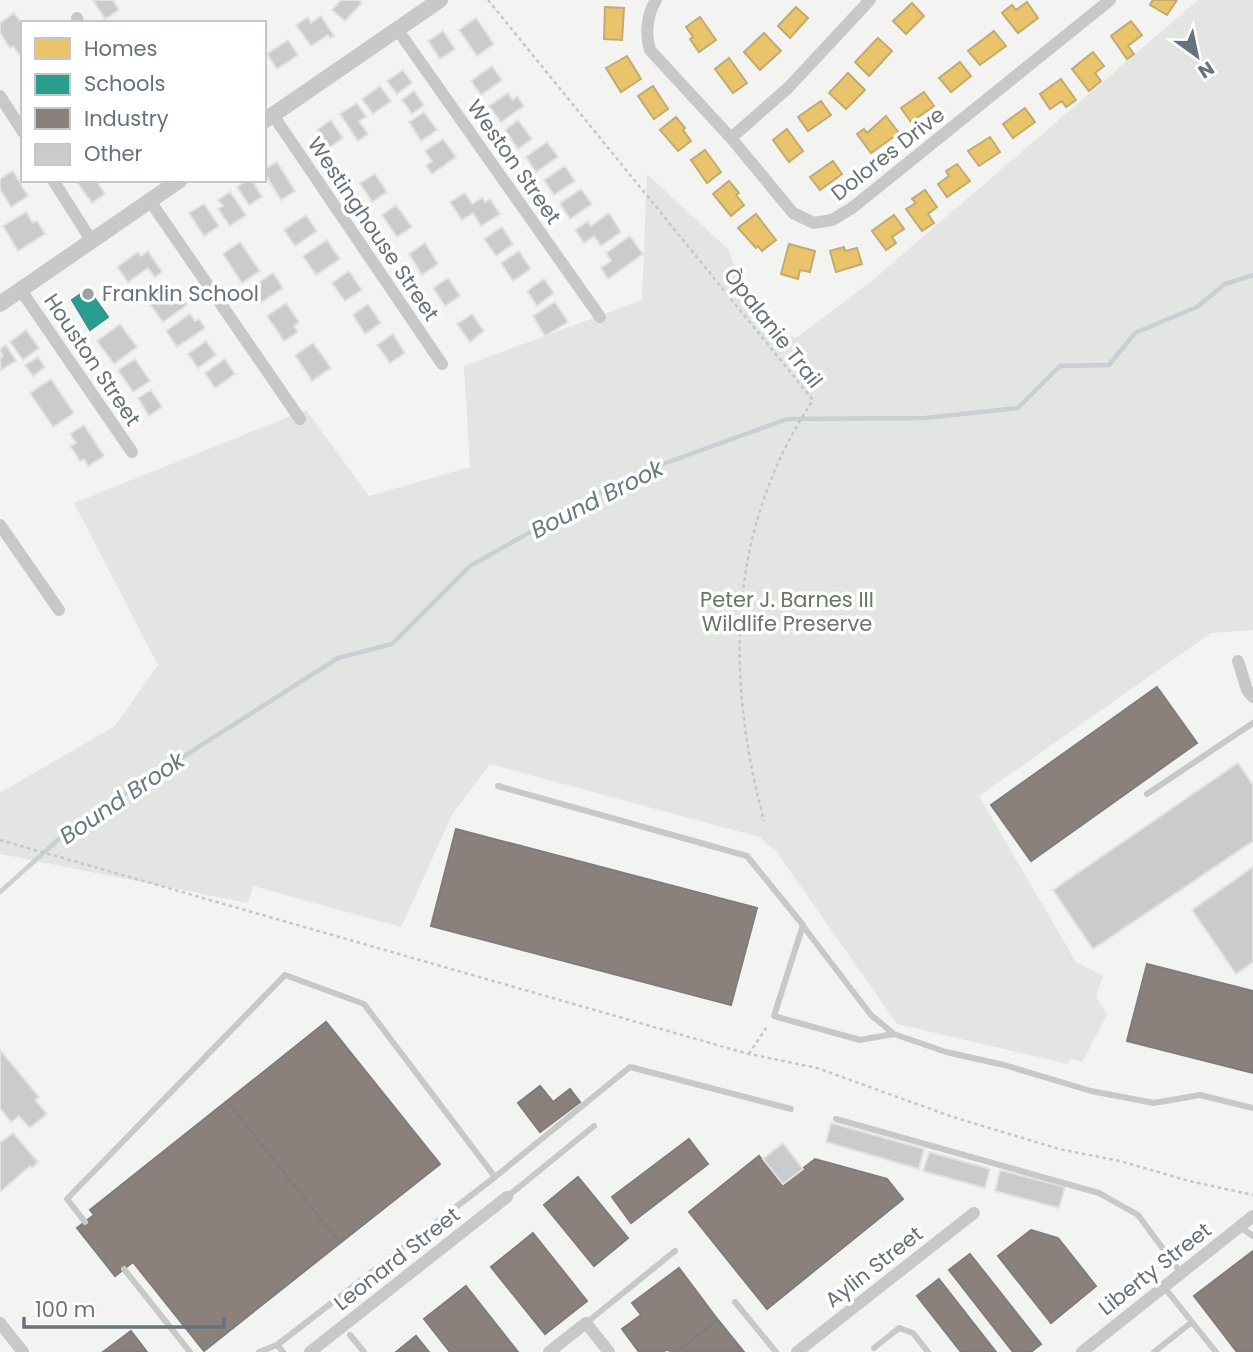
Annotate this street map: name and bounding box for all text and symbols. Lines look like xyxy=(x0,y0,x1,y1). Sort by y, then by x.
legend xyxy=(21,21,266,182)
north arrow xyxy=(1162,21,1232,91)
text: Homes xyxy=(84,34,158,63)
text: N xyxy=(1193,55,1219,85)
text: Schools xyxy=(84,69,166,98)
street label: Weston Street xyxy=(461,94,568,230)
street label: Dolores Drive xyxy=(825,100,951,207)
text: Industry xyxy=(84,104,169,133)
street label: Westinghouse Street xyxy=(301,131,446,327)
text: Other xyxy=(84,139,143,168)
street label: Òpalanie Trail xyxy=(717,262,830,394)
place label: Franklin School xyxy=(102,279,259,308)
marker: Franklin School xyxy=(80,286,96,302)
street label: Houston Street xyxy=(37,288,147,432)
water label: Bound Brook xyxy=(525,451,670,546)
park label: Peter J. Barnes III Wildlife Preserve xyxy=(700,585,874,638)
water label: Bound Brook xyxy=(53,744,192,852)
street label: Leonard Street xyxy=(328,1200,466,1317)
street label: Liberty Street xyxy=(1092,1215,1217,1322)
street label: Aylin Street xyxy=(819,1219,929,1314)
scale bar xyxy=(24,1286,224,1330)
text: 100 m xyxy=(35,1295,95,1324)

